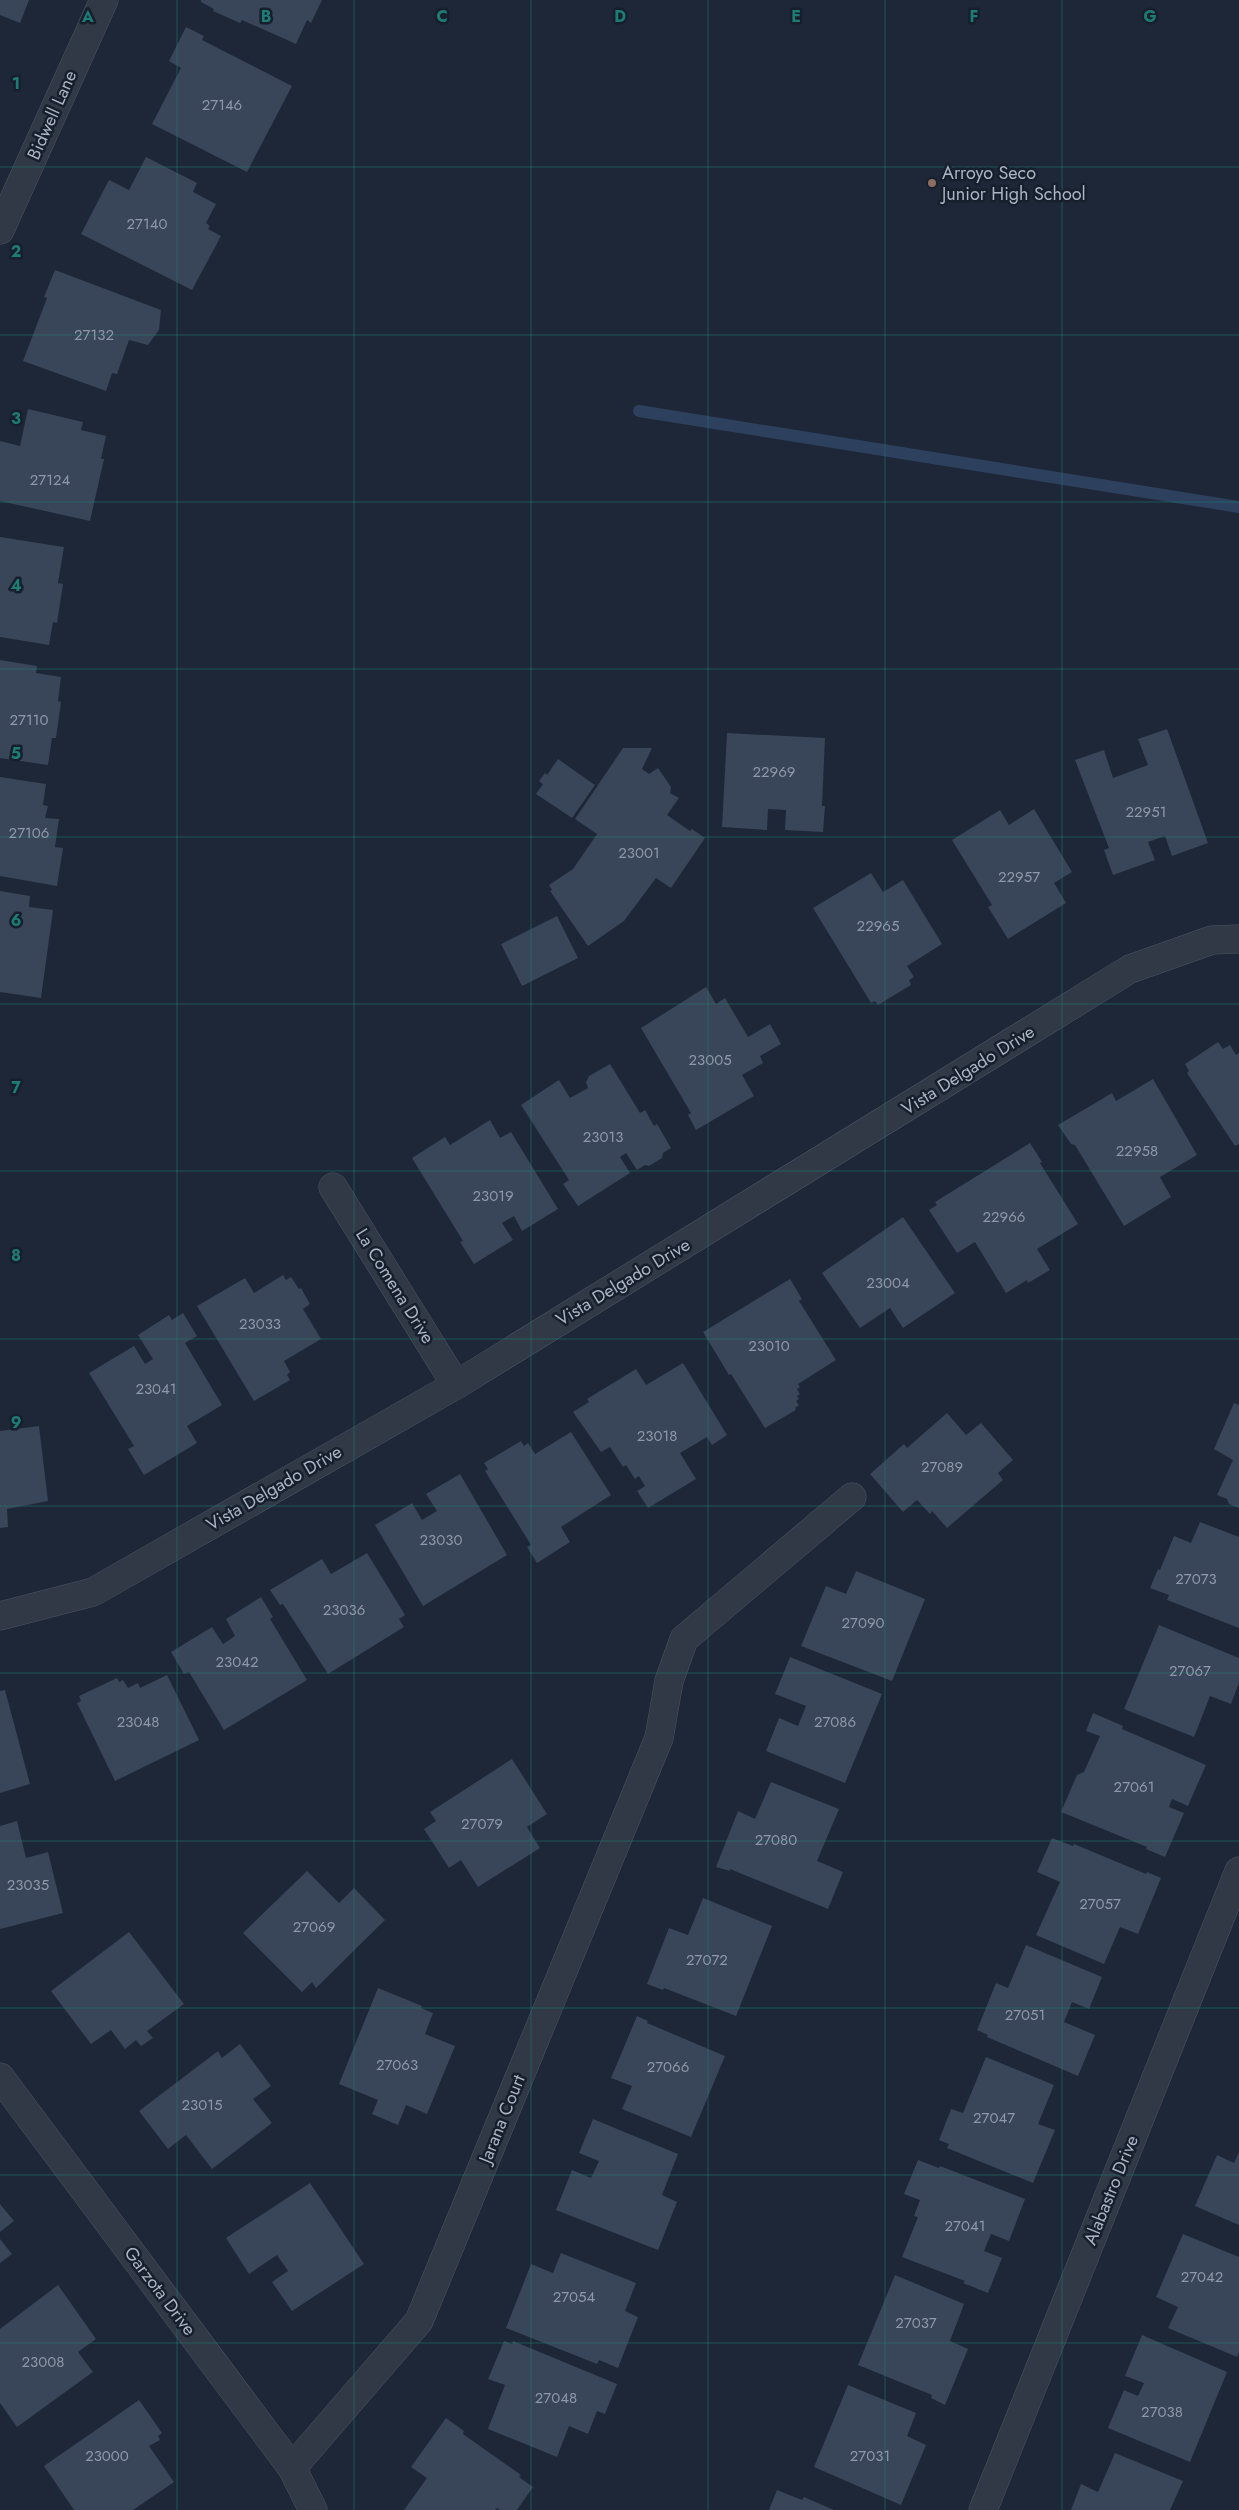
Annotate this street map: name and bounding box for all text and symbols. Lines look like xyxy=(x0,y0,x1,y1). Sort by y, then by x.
text: A xyxy=(81,5,94,28)
text: B xyxy=(261,5,271,28)
text: C xyxy=(436,5,448,28)
text: D xyxy=(614,5,626,28)
text: E xyxy=(791,5,801,28)
text: F xyxy=(970,5,978,28)
text: G xyxy=(1143,5,1157,28)
street label: Bidwell Lane xyxy=(21,66,83,164)
text: 1 xyxy=(12,72,20,95)
house number: 27146 xyxy=(202,94,242,116)
place label: Arroyo Seco Junior High School xyxy=(940,160,1086,207)
marker: Arroyo Seco Junior High School xyxy=(926,177,938,189)
house number: 27140 xyxy=(127,213,167,235)
text: 2 xyxy=(11,240,21,263)
house number: 27132 xyxy=(74,324,114,346)
text: 3 xyxy=(11,407,21,430)
house number: 27124 xyxy=(30,469,70,491)
text: 4 xyxy=(10,574,22,597)
house number: 27110 xyxy=(10,709,48,731)
text: 5 xyxy=(11,742,21,765)
house number: 22969 xyxy=(753,761,796,783)
house number: 22951 xyxy=(1126,801,1166,823)
house number: 27106 xyxy=(9,822,49,844)
house number: 23001 xyxy=(618,842,660,864)
house number: 22957 xyxy=(998,866,1040,888)
text: 6 xyxy=(11,909,21,932)
house number: 22965 xyxy=(857,915,899,937)
street label: Vista Delgado Drive xyxy=(897,1019,1039,1121)
house number: 23005 xyxy=(688,1049,732,1071)
text: 7 xyxy=(11,1076,21,1099)
house number: 23013 xyxy=(583,1126,623,1148)
house number: 22958 xyxy=(1116,1140,1158,1162)
house number: 23019 xyxy=(472,1185,514,1207)
house number: 22966 xyxy=(983,1206,1026,1228)
street label: La Comena Drive xyxy=(349,1223,441,1349)
street label: Vista Delgado Drive xyxy=(551,1232,695,1332)
text: 8 xyxy=(11,1244,21,1267)
house number: 23004 xyxy=(866,1272,910,1294)
house number: 23033 xyxy=(239,1313,281,1335)
house number: 23010 xyxy=(748,1335,790,1357)
house number: 23041 xyxy=(135,1378,177,1400)
text: 9 xyxy=(11,1411,21,1434)
house number: 23018 xyxy=(637,1425,677,1447)
street label: Vista Delgado Drive xyxy=(202,1439,346,1537)
house number: 27089 xyxy=(921,1456,963,1478)
house number: 23030 xyxy=(420,1529,462,1551)
house number: 27073 xyxy=(1175,1568,1217,1590)
house number: 23036 xyxy=(323,1599,365,1621)
house number: 27090 xyxy=(841,1612,885,1634)
house number: 23042 xyxy=(215,1651,259,1673)
house number: 27067 xyxy=(1169,1660,1211,1682)
house number: 23048 xyxy=(117,1711,159,1733)
house number: 27086 xyxy=(814,1711,856,1733)
house number: 27061 xyxy=(1114,1776,1154,1798)
house number: 27079 xyxy=(461,1813,503,1835)
house number: 27080 xyxy=(755,1829,797,1851)
house number: 23035 xyxy=(7,1874,49,1896)
house number: 27057 xyxy=(1079,1893,1121,1915)
house number: 27069 xyxy=(293,1916,335,1938)
house number: 27072 xyxy=(686,1949,728,1971)
house number: 27051 xyxy=(1005,2004,1045,2026)
house number: 27063 xyxy=(376,2054,418,2076)
house number: 27066 xyxy=(647,2056,689,2078)
street label: Jarana Court xyxy=(472,2070,532,2169)
house number: 23015 xyxy=(182,2094,222,2116)
house number: 27047 xyxy=(973,2107,1015,2129)
street label: Alabastro Drive xyxy=(1077,2131,1145,2249)
house number: 27041 xyxy=(945,2215,985,2237)
street label: Garzota Drive xyxy=(118,2241,202,2341)
house number: 27042 xyxy=(1181,2266,1223,2288)
house number: 27054 xyxy=(553,2286,596,2308)
house number: 27037 xyxy=(895,2312,937,2334)
house number: 23008 xyxy=(22,2351,64,2373)
house number: 27048 xyxy=(535,2387,577,2409)
house number: 27038 xyxy=(1141,2401,1183,2423)
house number: 23000 xyxy=(85,2445,129,2467)
house number: 27031 xyxy=(850,2445,890,2467)

